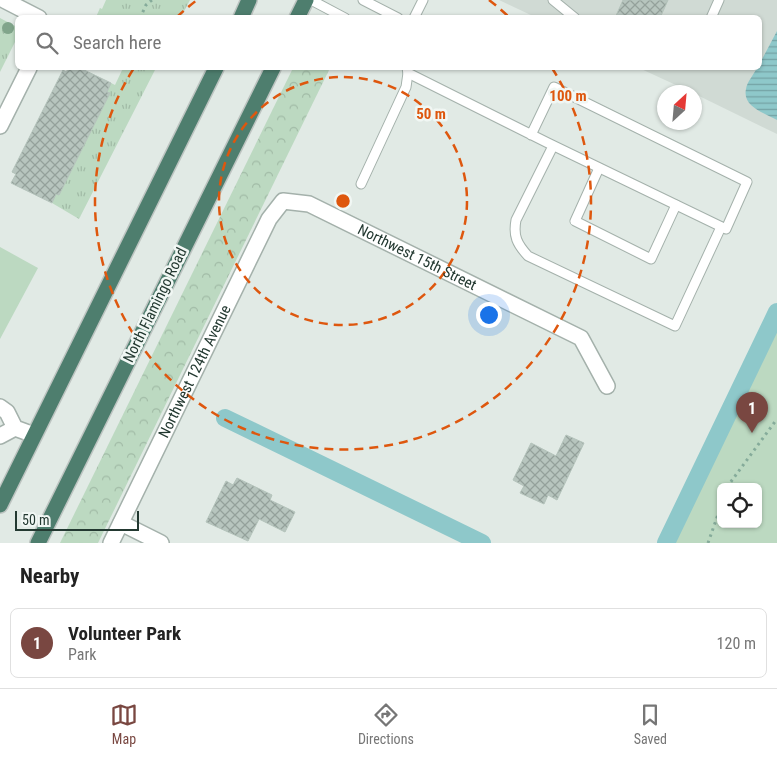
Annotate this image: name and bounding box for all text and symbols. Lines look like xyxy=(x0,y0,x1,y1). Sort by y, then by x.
search box xyxy=(15,15,762,70)
icon: search xyxy=(33,29,61,57)
text: Search here xyxy=(73,31,161,54)
north arrow xyxy=(657,85,702,130)
text: 100 m xyxy=(549,87,587,105)
text: 50 m xyxy=(416,105,446,123)
centre of rings xyxy=(334,192,352,210)
street label: Northwest 15th Street xyxy=(355,220,479,294)
street label: North Flamingo Road xyxy=(119,245,191,365)
street label: Northwest 124th Avenue xyxy=(155,302,235,441)
your location xyxy=(476,302,502,328)
pin: 1 xyxy=(736,392,768,433)
map controls xyxy=(717,483,762,528)
button: locate xyxy=(717,483,762,528)
scale bar xyxy=(15,508,139,531)
text: 50 m xyxy=(22,512,50,528)
text: Nearby xyxy=(20,564,79,588)
text: Volunteer Park xyxy=(68,622,181,645)
text: 1 xyxy=(33,634,41,653)
text: 120 m xyxy=(717,634,756,653)
text: Park xyxy=(68,645,97,664)
tab: Map xyxy=(110,701,138,747)
tab: Directions xyxy=(358,701,414,747)
tab: Saved xyxy=(634,701,667,747)

